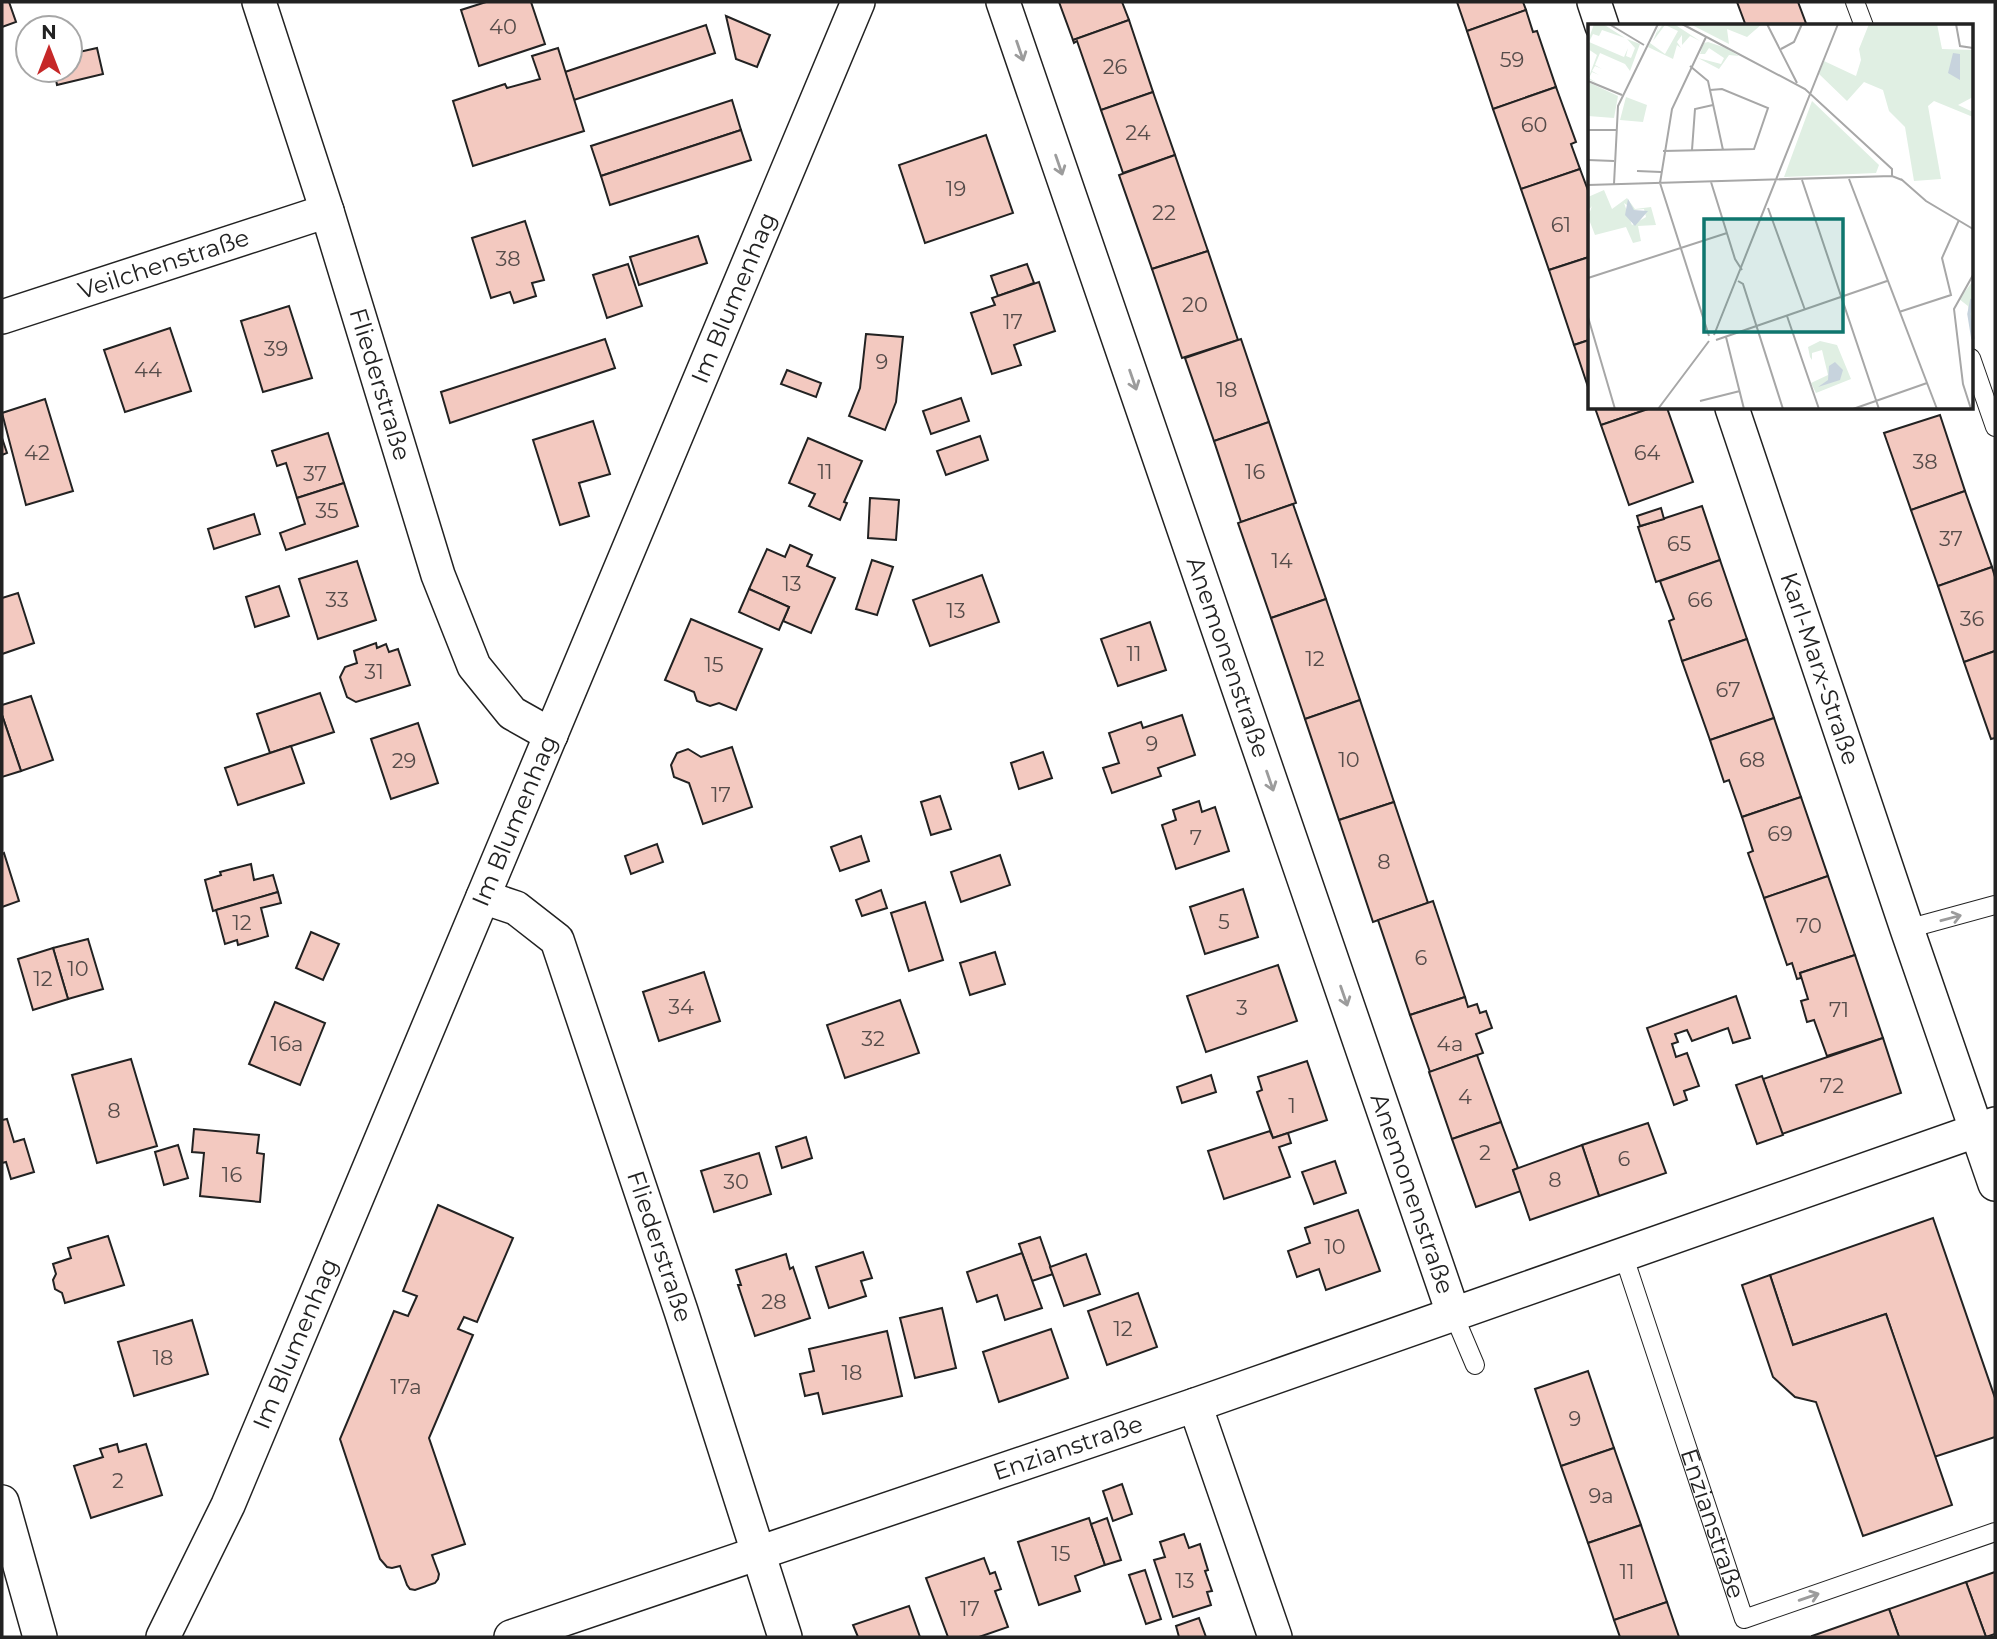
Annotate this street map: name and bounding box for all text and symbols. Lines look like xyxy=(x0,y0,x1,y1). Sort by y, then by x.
north arrow xyxy=(14,14,84,84)
house number: 40 xyxy=(489,14,517,39)
text: N xyxy=(41,21,57,44)
inset map xyxy=(1588,24,1972,410)
one-way arrow xyxy=(1014,40,1027,62)
house number: 59 xyxy=(1500,47,1524,72)
house number: 26 xyxy=(1103,54,1128,79)
house number: 60 xyxy=(1521,112,1547,137)
house number: 24 xyxy=(1125,120,1151,145)
one-way arrow xyxy=(1054,153,1066,175)
house number: 19 xyxy=(946,176,966,201)
house number: 22 xyxy=(1152,200,1176,225)
street label: Im Blumenhag xyxy=(685,208,782,388)
house number: 61 xyxy=(1551,212,1571,237)
street label: Veilchenstraße xyxy=(74,222,253,305)
house number: 38 xyxy=(495,246,521,271)
house number: 20 xyxy=(1182,292,1208,317)
street label: Fliederstraße xyxy=(343,304,417,464)
house number: 17 xyxy=(1003,309,1023,334)
house number: 39 xyxy=(264,336,288,361)
house number: 9 xyxy=(876,349,888,374)
house number: 44 xyxy=(134,357,162,382)
one-way arrow xyxy=(1127,369,1140,391)
house number: 18 xyxy=(1217,377,1237,402)
house number: 42 xyxy=(24,440,50,465)
house number: 64 xyxy=(1634,440,1660,465)
house number: 38 xyxy=(1912,449,1938,474)
house number: 11 xyxy=(817,459,833,484)
house number: 16 xyxy=(1245,459,1265,484)
house number: 37 xyxy=(303,461,327,486)
house number: 35 xyxy=(315,498,339,523)
house number: 37 xyxy=(1939,526,1963,551)
house number: 65 xyxy=(1667,531,1691,556)
house number: 14 xyxy=(1271,548,1293,573)
street label: Anemonenstraße xyxy=(1181,553,1276,761)
street label: Karl-Marx-Straße xyxy=(1774,568,1866,769)
house number: 13 xyxy=(782,571,802,596)
house number: 33 xyxy=(325,587,349,612)
house number: 66 xyxy=(1687,587,1713,612)
house number: 13 xyxy=(946,598,966,623)
house number: 36 xyxy=(1960,606,1985,631)
house number: 11 xyxy=(1126,641,1142,666)
house number: 12 xyxy=(1305,646,1325,671)
house number: 15 xyxy=(704,652,724,677)
house number: 31 xyxy=(364,659,384,684)
house number: 67 xyxy=(1716,677,1741,702)
street label: Im Blumenhag xyxy=(466,731,563,911)
house number: 9 xyxy=(1146,731,1158,756)
house number: 10 xyxy=(1338,747,1360,772)
house number: 68 xyxy=(1739,747,1765,772)
house number: 29 xyxy=(392,748,416,773)
one-way arrow xyxy=(1265,769,1277,791)
house number: 17 xyxy=(711,782,731,807)
house number: 69 xyxy=(1767,821,1793,846)
house number: 7 xyxy=(1190,825,1202,850)
house number: 8 xyxy=(1377,849,1391,874)
house number: 5 xyxy=(1218,909,1230,934)
house number: 12 xyxy=(232,910,252,935)
one-way arrow xyxy=(1940,910,1962,923)
house number: 70 xyxy=(1796,913,1822,938)
house number: 6 xyxy=(1415,945,1428,970)
house number: 10 xyxy=(67,956,89,981)
house number: 12 xyxy=(33,966,53,991)
one-way arrow xyxy=(1339,984,1351,1006)
house number: 34 xyxy=(668,994,694,1019)
house number: 3 xyxy=(1236,995,1248,1020)
house number: 71 xyxy=(1829,997,1849,1022)
house number: 32 xyxy=(861,1026,885,1051)
house number: 16a xyxy=(271,1031,303,1056)
house number: 4a xyxy=(1437,1031,1463,1056)
house number: 72 xyxy=(1820,1073,1844,1098)
house number: 4 xyxy=(1458,1084,1472,1109)
street label: Anemonenstraße xyxy=(1365,1089,1460,1298)
house number: 1 xyxy=(1288,1093,1296,1118)
house number: 8 xyxy=(107,1098,121,1123)
house number: 2 xyxy=(1479,1140,1491,1165)
house number: 6 xyxy=(1618,1146,1631,1171)
house number: 16 xyxy=(222,1162,242,1187)
street label: Fliederstraße xyxy=(621,1167,699,1326)
house number: 8 xyxy=(1548,1167,1562,1192)
house number: 30 xyxy=(723,1169,749,1194)
house number: 10 xyxy=(1324,1234,1346,1259)
street label: Im Blumenhag xyxy=(246,1254,344,1433)
house number: 28 xyxy=(761,1289,787,1314)
house number: 12 xyxy=(1113,1316,1133,1341)
house number: 18 xyxy=(153,1345,173,1370)
house number: 18 xyxy=(842,1360,862,1385)
house number: 17a xyxy=(390,1374,422,1399)
house number: 9 xyxy=(1569,1406,1581,1431)
street label: Enzianstraße xyxy=(989,1409,1146,1486)
street label: Enzianstraße xyxy=(1674,1445,1751,1602)
house number: 2 xyxy=(112,1468,124,1493)
house number: 9a xyxy=(1588,1483,1614,1508)
house number: 15 xyxy=(1051,1541,1071,1566)
house number: 11 xyxy=(1619,1559,1635,1584)
house number: 13 xyxy=(1175,1568,1195,1593)
one-way arrow xyxy=(1797,1590,1819,1602)
house number: 17 xyxy=(960,1596,980,1621)

